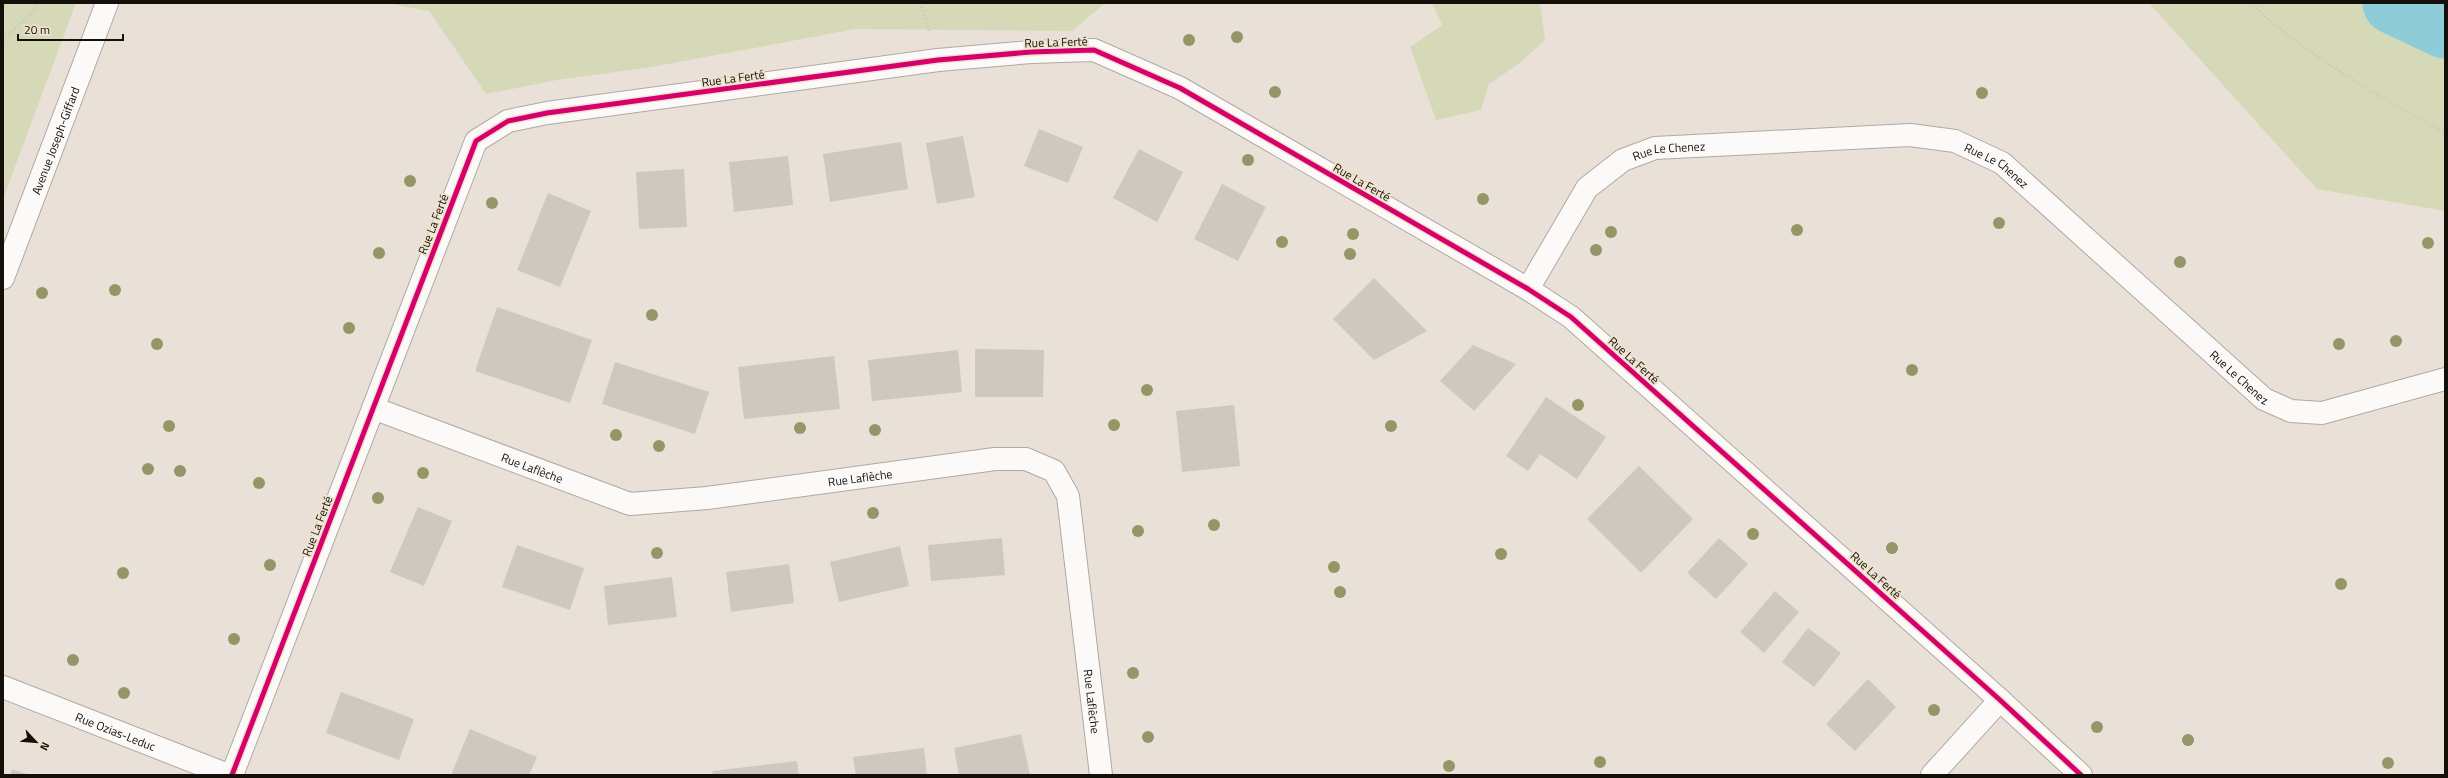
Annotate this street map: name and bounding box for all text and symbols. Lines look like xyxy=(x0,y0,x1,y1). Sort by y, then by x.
scale bar xyxy=(18,16,123,42)
text: 20 m xyxy=(24,20,50,39)
street label: Rue La Ferté xyxy=(1024,31,1088,53)
street label: Rue La Ferté xyxy=(700,64,766,92)
street label: Avenue Joseph-Giffard xyxy=(26,84,84,197)
street label: Rue Le Chenez xyxy=(1629,136,1706,165)
street label: Rue Le Chenez xyxy=(1961,137,2033,193)
street label: Rue La Ferté xyxy=(1330,158,1394,206)
street label: Rue La Ferté xyxy=(413,191,453,257)
street label: Rue La Ferté xyxy=(1604,332,1664,388)
street label: Rue Le Chenez xyxy=(2206,345,2271,409)
street label: Rue Laflèche xyxy=(499,447,566,488)
street label: Rue Laflèche xyxy=(827,464,893,491)
street label: Rue La Ferté xyxy=(297,493,337,559)
street label: Rue La Ferté xyxy=(1846,547,1906,603)
street label: Rue Laflèche xyxy=(1079,668,1106,735)
street label: Rue Ozias-Leduc xyxy=(73,707,159,755)
north arrow xyxy=(16,722,56,762)
text: N xyxy=(36,739,54,753)

